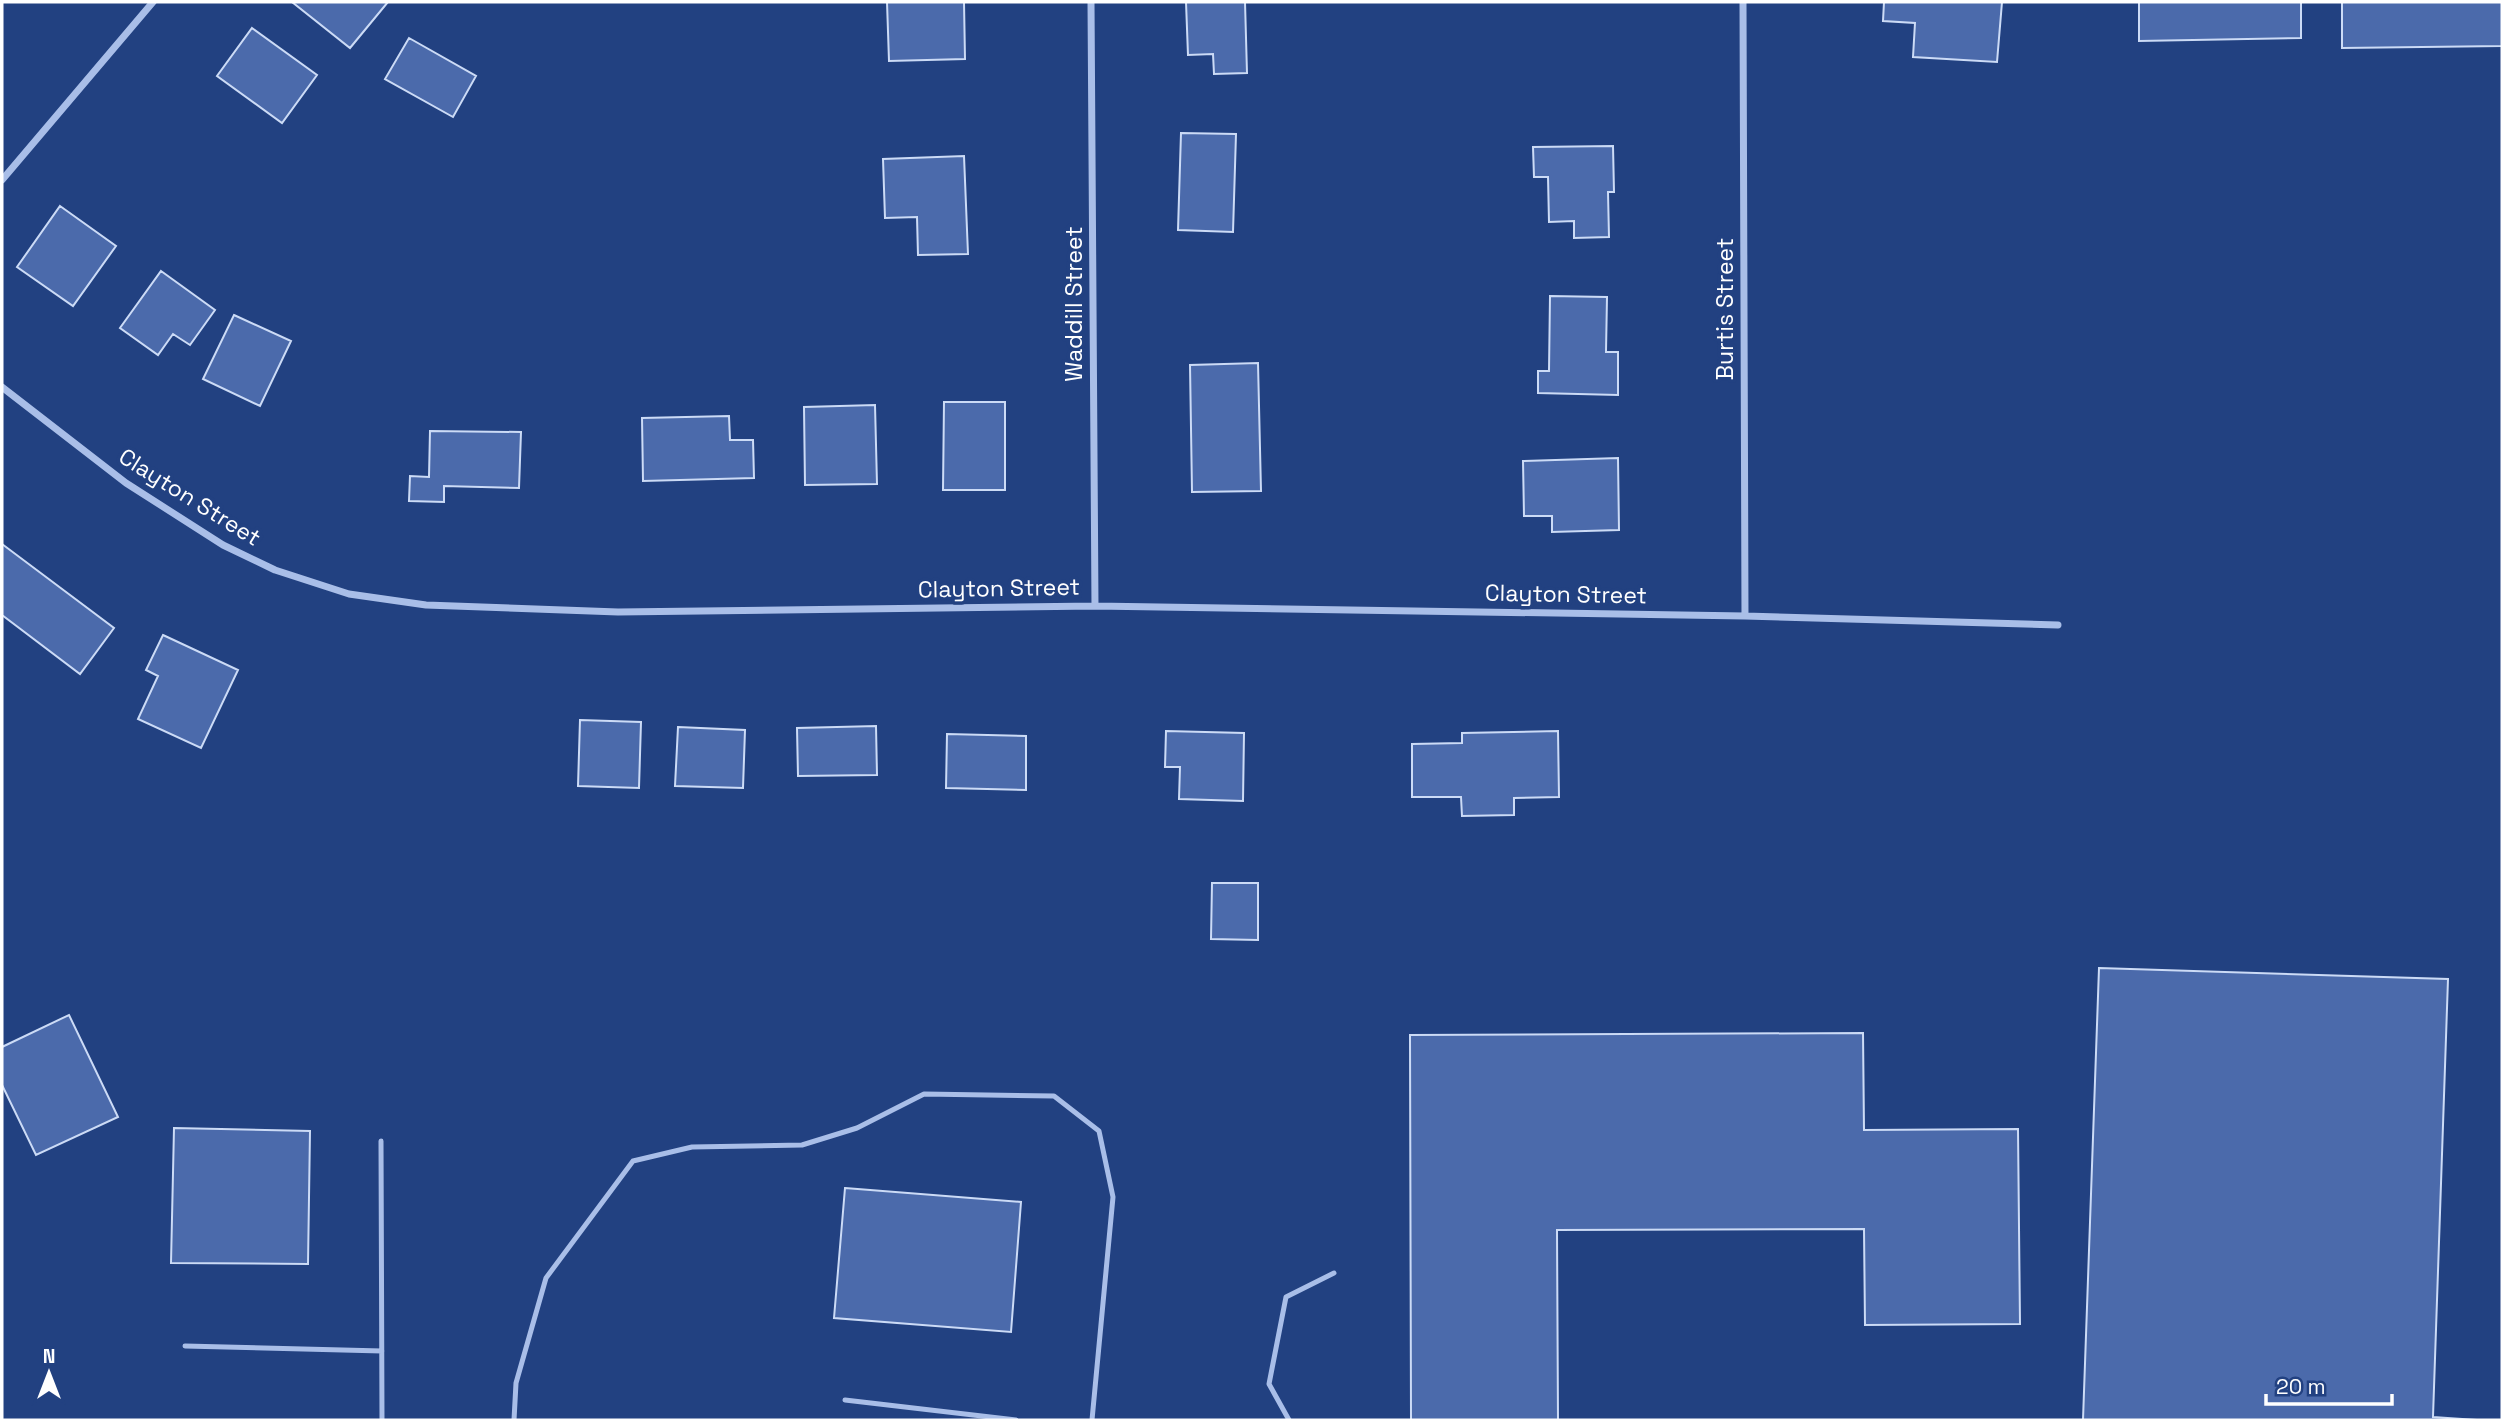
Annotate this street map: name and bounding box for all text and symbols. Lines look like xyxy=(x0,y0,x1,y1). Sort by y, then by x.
street label: Waddill Street xyxy=(1059,226,1089,382)
street label: Burtis Street xyxy=(1710,238,1740,380)
street label: Clayton Street xyxy=(113,441,267,553)
street label: Clayton Street xyxy=(918,572,1080,604)
street label: Clayton Street xyxy=(1485,578,1647,610)
north arrow xyxy=(14,1338,84,1408)
text: N xyxy=(43,1344,55,1369)
scale bar xyxy=(2266,1362,2392,1406)
text: 20 m xyxy=(2276,1373,2326,1400)

